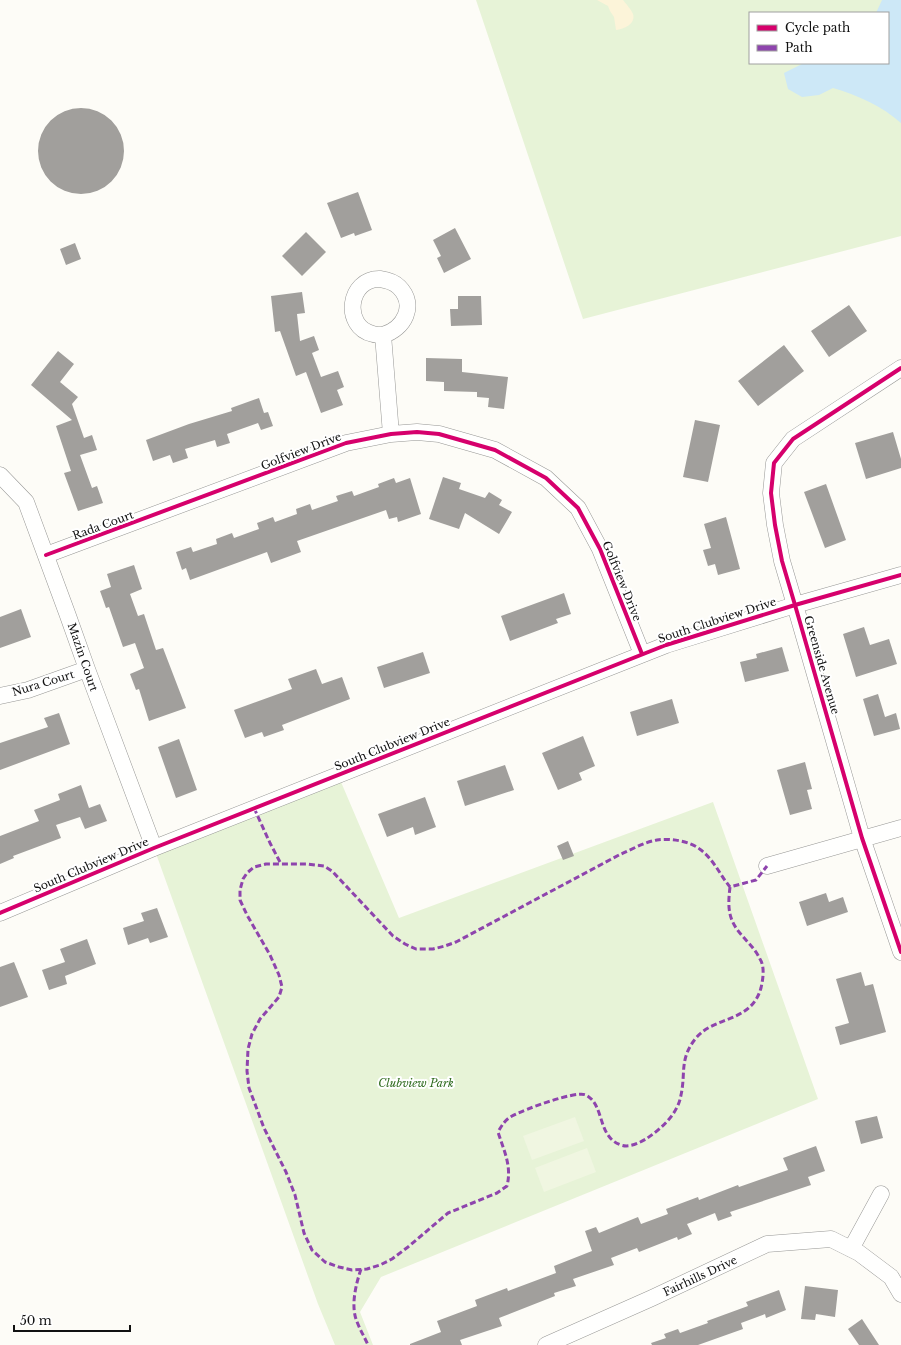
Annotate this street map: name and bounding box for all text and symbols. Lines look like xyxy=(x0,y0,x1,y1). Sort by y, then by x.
legend xyxy=(749,12,889,64)
text: Cycle path xyxy=(785,20,850,35)
text: Path xyxy=(785,40,813,55)
street label: Golfview Drive xyxy=(259,429,343,473)
street label: Rada Court xyxy=(70,507,136,543)
street label: Golfview Drive xyxy=(600,539,644,623)
street label: South Clubview Drive xyxy=(656,594,778,646)
street label: Greenside Avenue xyxy=(801,614,843,716)
street label: Mazin Court xyxy=(65,621,102,694)
street label: Nura Court xyxy=(10,667,77,699)
street label: South Clubview Drive xyxy=(332,714,452,774)
street label: South Clubview Drive xyxy=(31,834,151,896)
park label: Clubview Park xyxy=(378,1076,454,1090)
street label: Fairhills Drive xyxy=(661,1253,739,1299)
scale bar xyxy=(14,1307,130,1333)
text: 50 m xyxy=(20,1313,52,1328)

